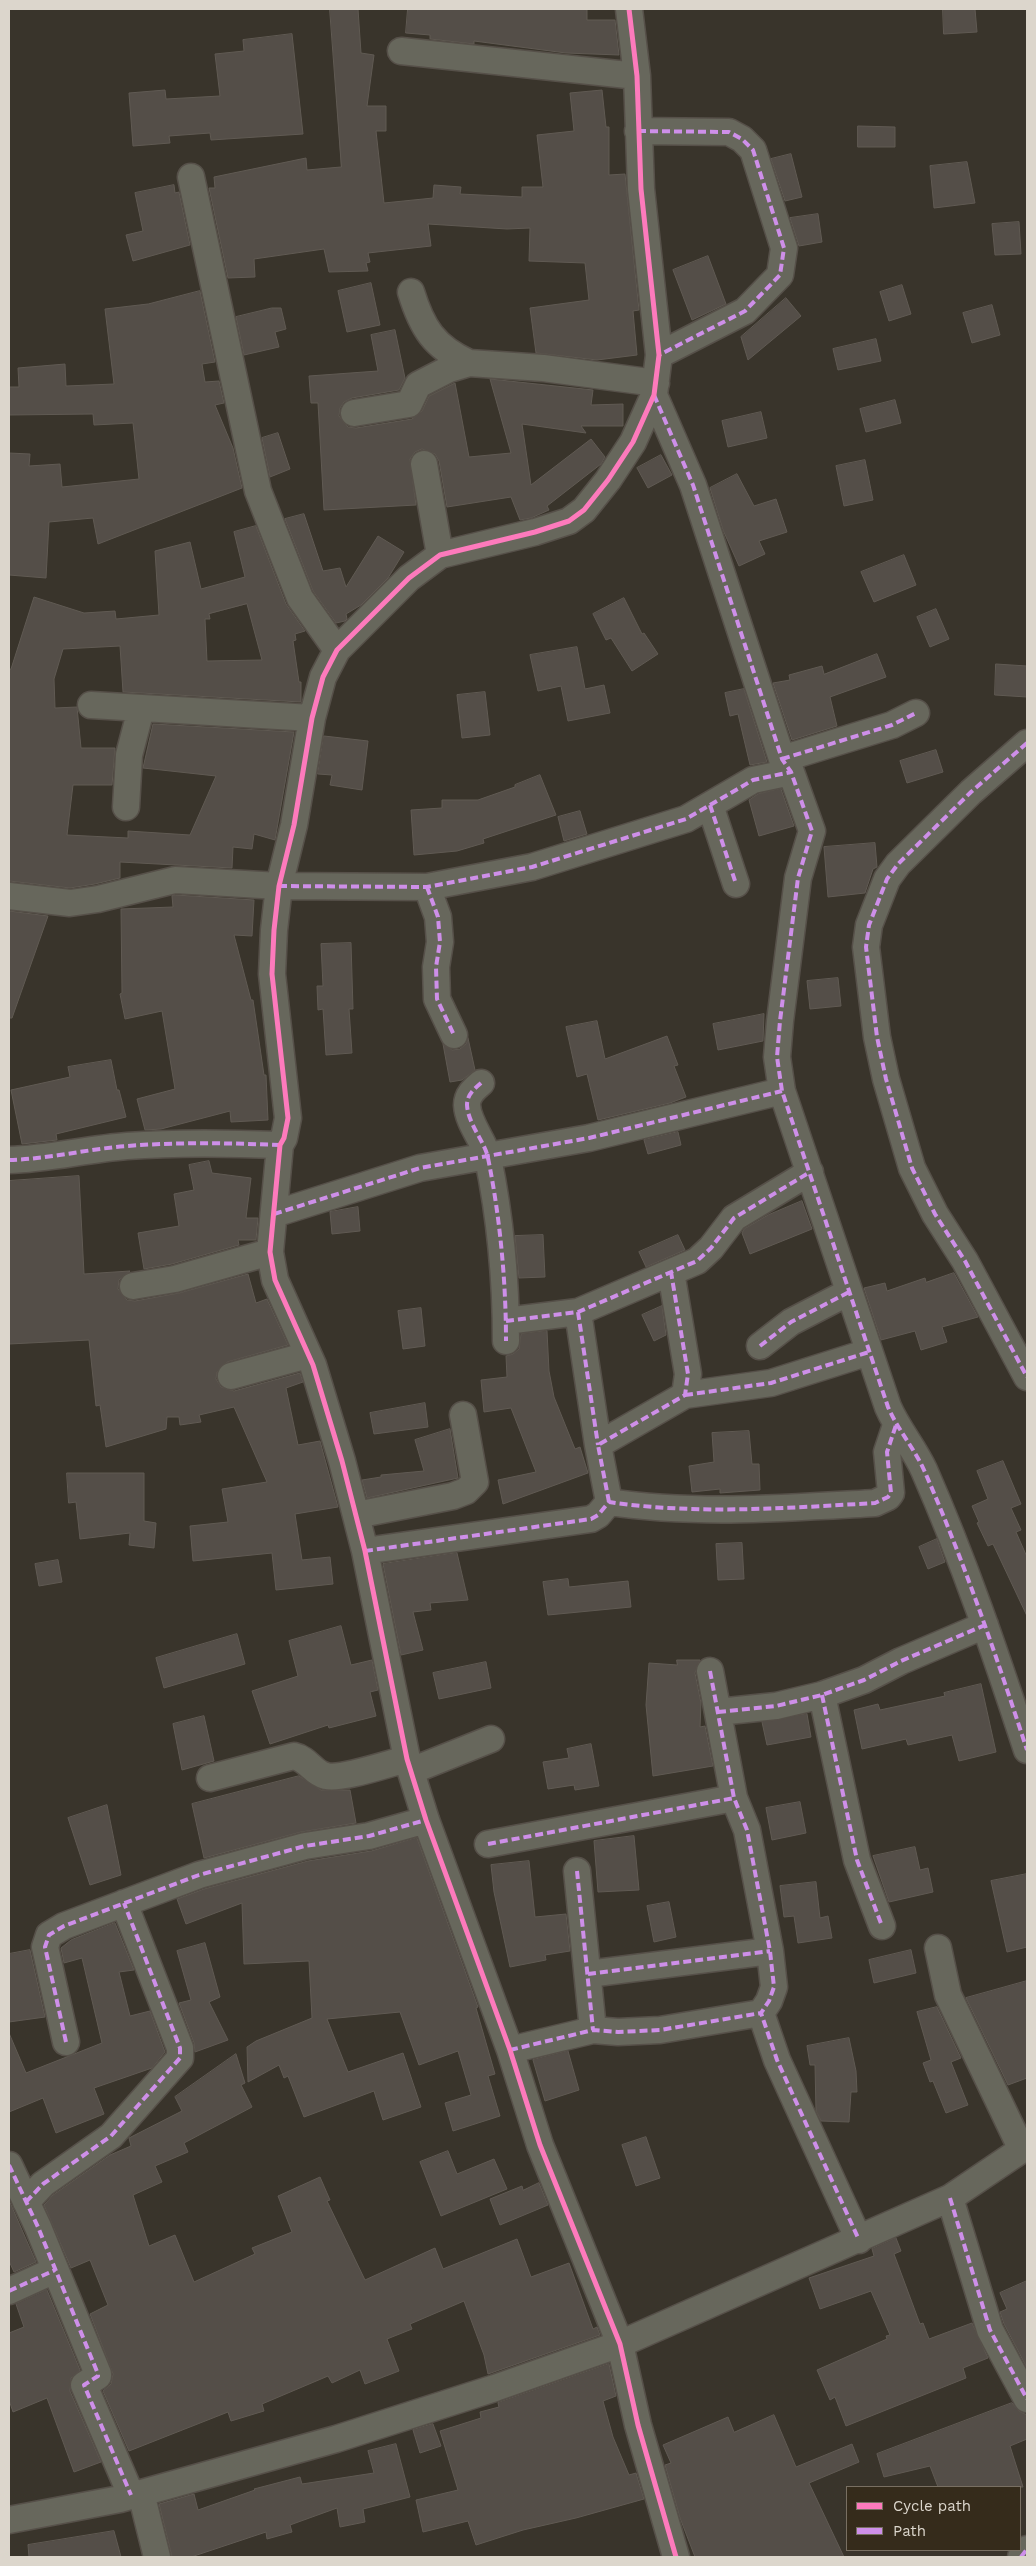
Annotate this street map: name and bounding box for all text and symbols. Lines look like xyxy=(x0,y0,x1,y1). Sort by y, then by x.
legend xyxy=(846,2486,1021,2551)
text: Cycle path xyxy=(893,2497,971,2515)
text: Path xyxy=(893,2522,926,2540)

